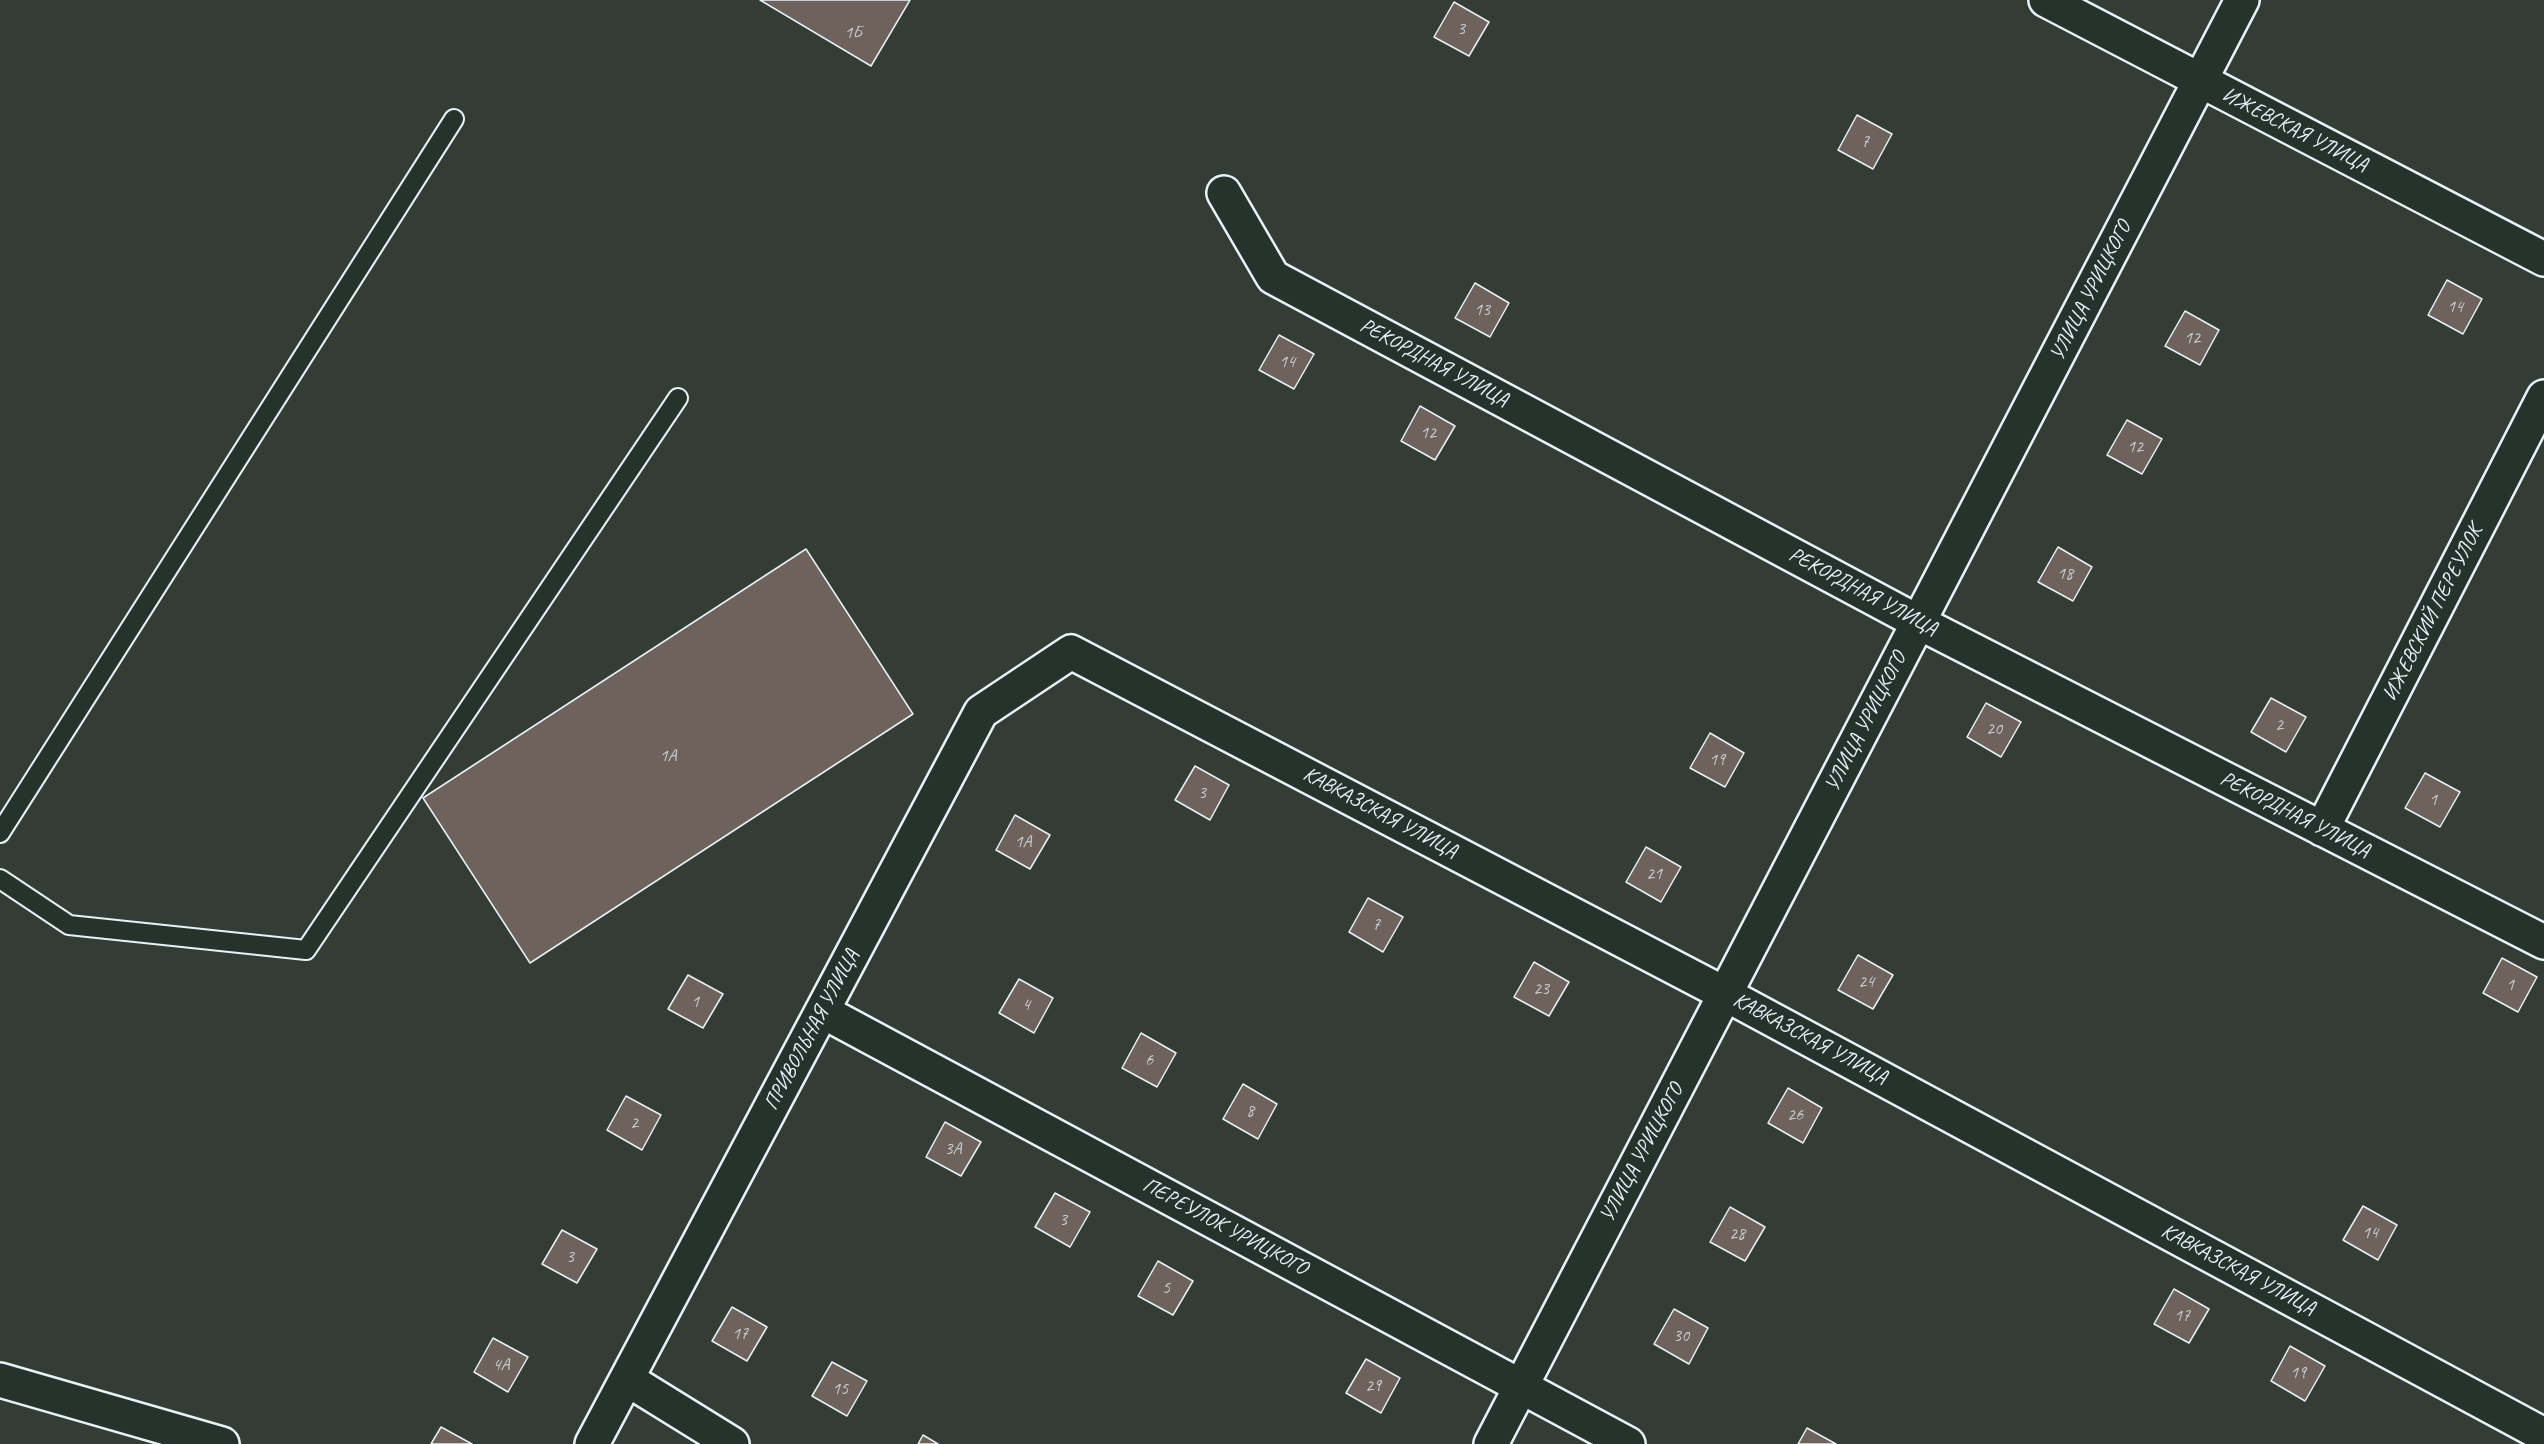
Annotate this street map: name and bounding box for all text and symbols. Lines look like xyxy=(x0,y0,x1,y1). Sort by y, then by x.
house number: 3 xyxy=(1457,18,1465,40)
house number: 1Б xyxy=(844,22,862,44)
street label: ИЖЕВСКАЯ УЛИЦА xyxy=(2218,82,2372,178)
house number: 7 xyxy=(1861,131,1869,153)
street label: УЛИЦА УРИЦКОГО xyxy=(2045,217,2137,365)
house number: 14 xyxy=(2447,296,2463,318)
house number: 13 xyxy=(1474,299,1490,321)
street label: РЕКОРДНАЯ УЛИЦА xyxy=(1355,313,1513,413)
house number: 12 xyxy=(2184,327,2200,349)
house number: 14 xyxy=(1279,351,1295,373)
house number: 12 xyxy=(1420,422,1436,444)
house number: 12 xyxy=(2127,436,2143,458)
street label: ИЖЕВСКИЙ ПЕРЕУЛОК xyxy=(2378,521,2488,705)
street label: РЕКОРДНАЯ УЛИЦА xyxy=(1784,542,1942,642)
house number: 18 xyxy=(2057,563,2073,585)
street label: УЛИЦА УРИЦКОГО xyxy=(1820,648,1912,796)
house number: 2 xyxy=(2275,714,2283,736)
house number: 20 xyxy=(1986,718,2002,740)
house number: 1А xyxy=(659,745,677,767)
house number: 19 xyxy=(1709,749,1725,771)
street label: КАВКАЗСКАЯ УЛИЦА xyxy=(1299,762,1461,864)
street label: РЕКОРДНАЯ УЛИЦА xyxy=(2216,766,2374,864)
house number: 3 xyxy=(1198,782,1206,804)
house number: 1 xyxy=(2429,789,2437,811)
house number: 1А xyxy=(1014,831,1032,853)
house number: 21 xyxy=(1646,863,1662,885)
house number: 7 xyxy=(1372,914,1380,936)
street label: ПРИВОЛЬНАЯ УЛИЦА xyxy=(759,945,865,1115)
house number: 24 xyxy=(1858,971,1874,993)
house number: 1 xyxy=(2506,974,2514,996)
house number: 23 xyxy=(1533,978,1549,1000)
street label: КАВКАЗСКАЯ УЛИЦА xyxy=(1729,988,1891,1090)
house number: 1 xyxy=(691,991,699,1013)
house number: 4 xyxy=(1022,994,1030,1016)
house number: 6 xyxy=(1145,1049,1153,1071)
street label: УЛИЦА УРИЦКОГО xyxy=(1595,1080,1689,1226)
house number: 8 xyxy=(1246,1100,1254,1122)
house number: 26 xyxy=(1787,1104,1803,1126)
house number: 2 xyxy=(630,1112,638,1134)
house number: 3А xyxy=(944,1138,962,1160)
street label: ПЕРЕУЛОК УРИЦКОГО xyxy=(1138,1173,1312,1281)
house number: 3 xyxy=(1059,1209,1067,1231)
street label: КАВКАЗСКАЯ УЛИЦА xyxy=(2157,1219,2319,1321)
house number: 14 xyxy=(2362,1222,2378,1244)
house number: 28 xyxy=(1729,1223,1745,1245)
house number: 3 xyxy=(566,1246,574,1268)
house number: 5 xyxy=(1162,1277,1170,1299)
house number: 17 xyxy=(2174,1305,2190,1327)
house number: 17 xyxy=(732,1323,748,1345)
house number: 30 xyxy=(1673,1325,1689,1347)
house number: 4А xyxy=(492,1354,510,1376)
house number: 19 xyxy=(2290,1362,2306,1384)
house number: 29 xyxy=(1365,1375,1381,1397)
house number: 15 xyxy=(832,1378,848,1400)

